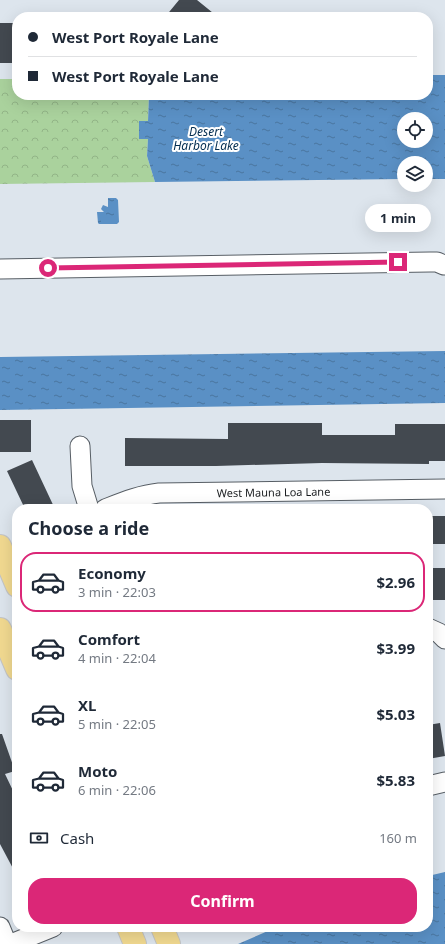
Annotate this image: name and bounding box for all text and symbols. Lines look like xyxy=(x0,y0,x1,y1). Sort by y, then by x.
text: West Port Royale Lane xyxy=(52,27,219,47)
text: West Port Royale Lane xyxy=(52,66,219,86)
map controls xyxy=(397,112,433,192)
button: locate xyxy=(397,112,433,148)
water label: Desert Harbor Lake xyxy=(173,123,239,154)
button: layers xyxy=(397,156,433,192)
callout: 1 min xyxy=(365,204,431,232)
text: 1 min xyxy=(380,209,416,227)
route end xyxy=(389,253,407,271)
route start xyxy=(39,259,57,277)
street label: West Mauna Loa Lane xyxy=(217,483,330,500)
text: Choose a ride xyxy=(28,516,149,540)
text: Economy xyxy=(78,563,146,583)
icon: car xyxy=(30,564,66,600)
text: $2.96 xyxy=(376,572,415,592)
text: 3 min · 22:03 xyxy=(78,583,156,601)
text: Comfort xyxy=(78,629,140,649)
icon: car xyxy=(30,630,66,666)
text: $3.99 xyxy=(376,638,415,658)
text: 4 min · 22:04 xyxy=(78,649,156,667)
text: XL xyxy=(78,695,96,715)
icon: car xyxy=(30,696,66,732)
text: $5.03 xyxy=(376,704,415,724)
text: 5 min · 22:05 xyxy=(78,715,156,733)
text: Moto xyxy=(78,761,117,781)
icon: car xyxy=(30,762,66,798)
text: $5.83 xyxy=(376,770,415,790)
text: 6 min · 22:06 xyxy=(78,781,156,799)
icon: cash xyxy=(28,827,50,849)
text: Cash xyxy=(60,828,94,848)
text: 160 m xyxy=(379,829,417,847)
button: Confirm xyxy=(28,878,417,924)

